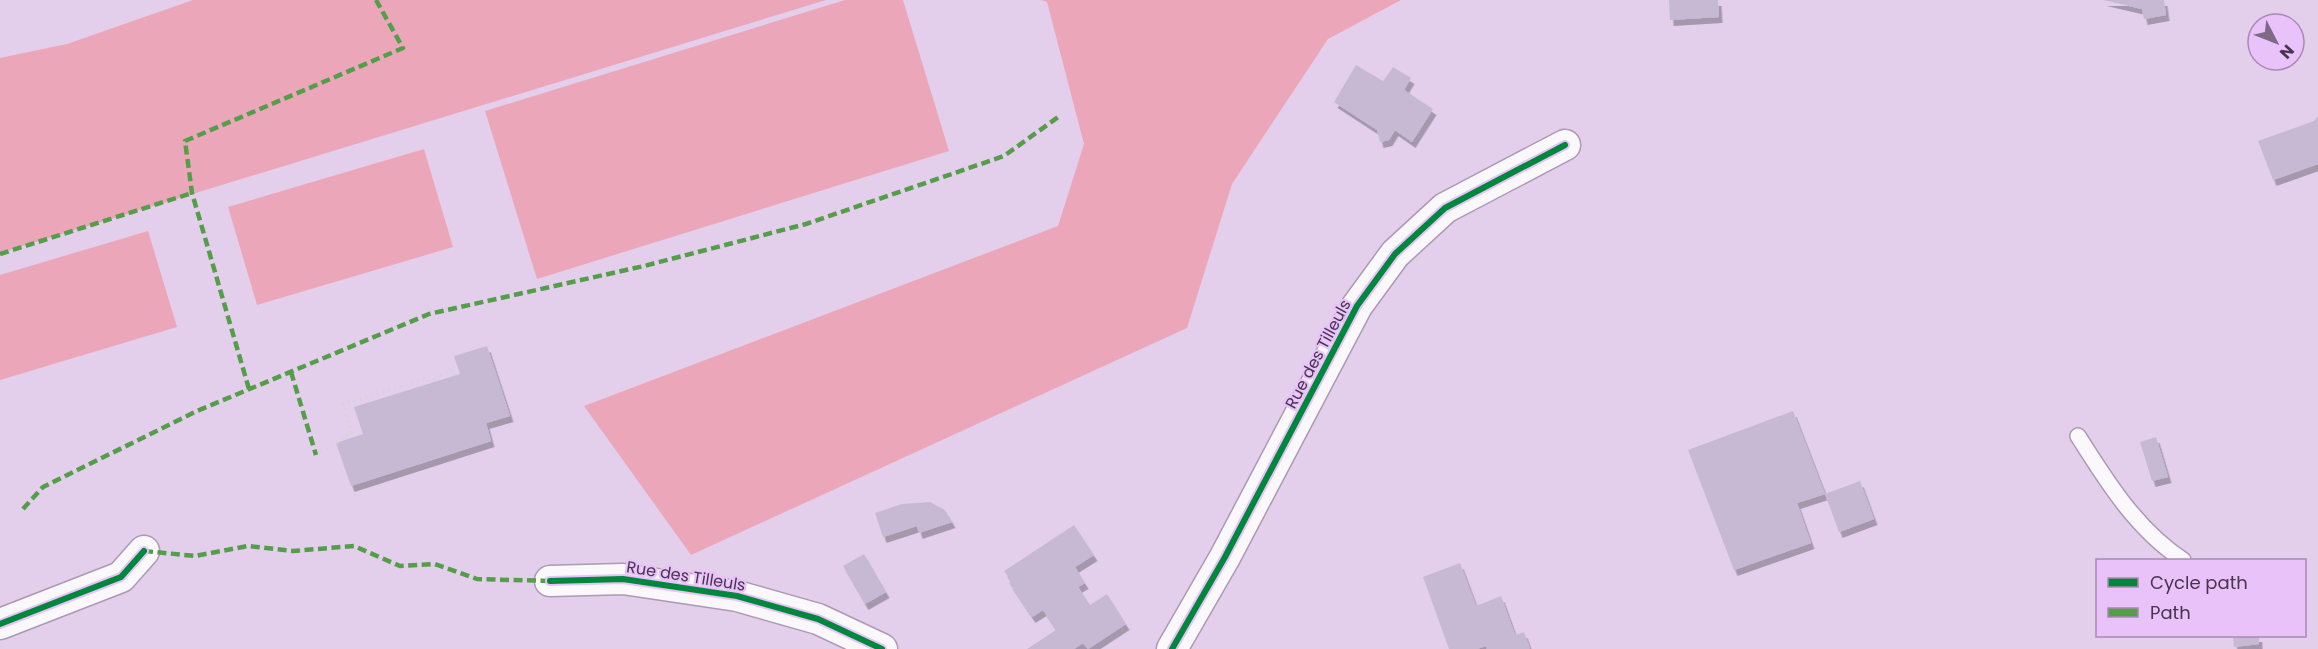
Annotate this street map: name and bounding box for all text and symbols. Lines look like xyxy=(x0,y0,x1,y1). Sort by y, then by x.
north arrow xyxy=(2246,12,2306,72)
text: N xyxy=(2274,40,2299,64)
street label: Rue des Tilleuls xyxy=(1280,295,1356,413)
street label: Rue des Tilleuls xyxy=(625,555,747,597)
legend xyxy=(2096,559,2306,637)
text: Cycle path xyxy=(2150,570,2248,595)
text: Path xyxy=(2150,600,2191,625)

